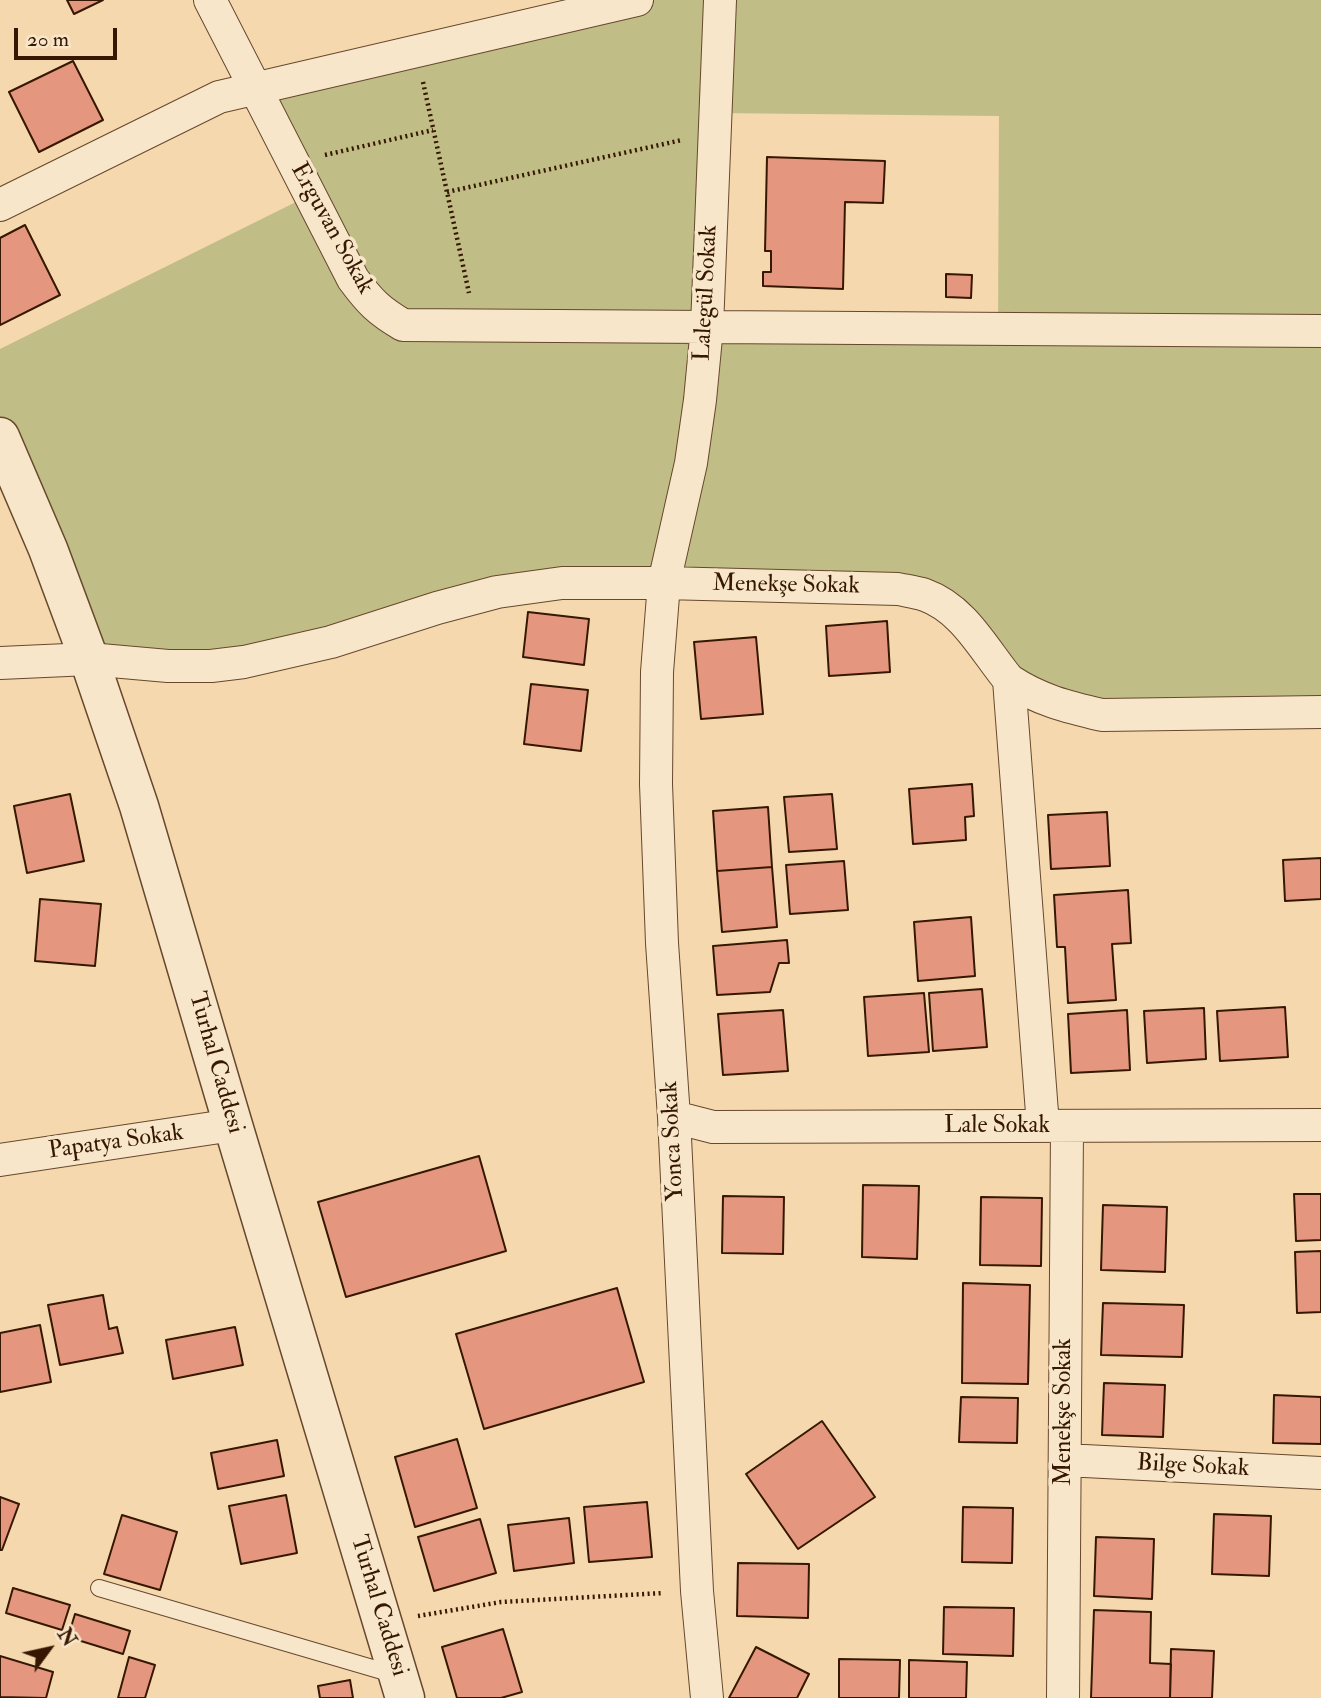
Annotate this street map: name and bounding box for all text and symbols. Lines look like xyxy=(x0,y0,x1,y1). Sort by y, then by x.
scale bar xyxy=(18,14,121,58)
text: 20 m xyxy=(27,26,69,53)
street label: Erguvan Sokak xyxy=(283,158,379,300)
street label: Lalegül Sokak xyxy=(689,224,725,362)
street label: Menekşe Sokak xyxy=(712,570,860,602)
street label: Turhal Caddesi xyxy=(181,989,249,1137)
street label: Yonca Sokak xyxy=(656,1080,692,1202)
street label: Lale Sokak xyxy=(944,1113,1050,1141)
street label: Papatya Sokak xyxy=(47,1119,185,1167)
street label: Menekşe Sokak xyxy=(1051,1338,1079,1486)
street label: Bilge Sokak xyxy=(1136,1450,1250,1484)
street label: Turhal Caddesi xyxy=(343,1532,413,1680)
north arrow xyxy=(14,1614,84,1684)
text: N xyxy=(52,1624,81,1651)

